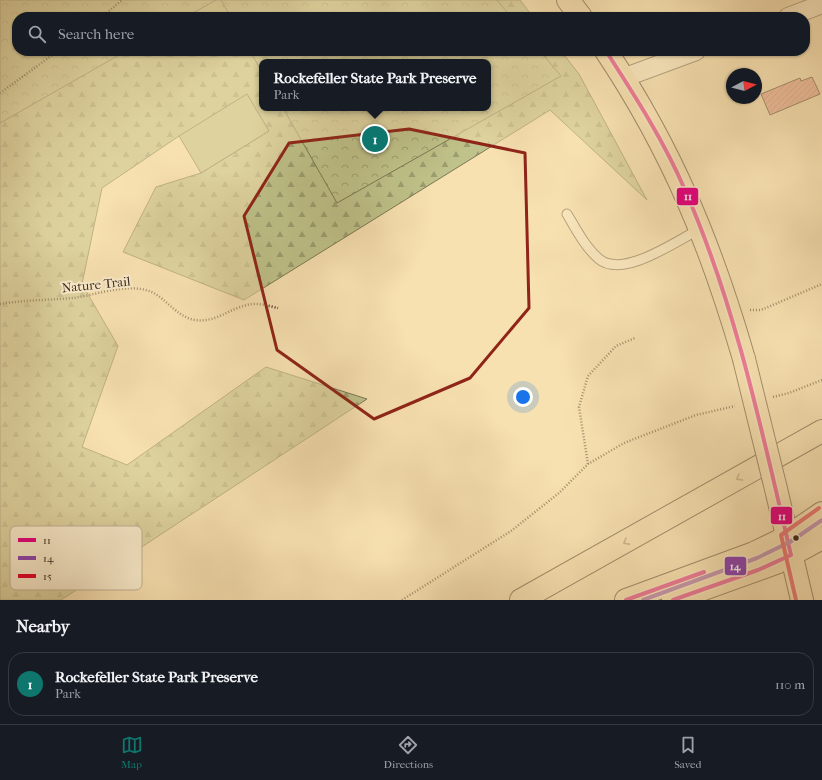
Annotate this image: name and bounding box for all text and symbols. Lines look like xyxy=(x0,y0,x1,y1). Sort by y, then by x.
search box xyxy=(12,12,810,56)
icon: search xyxy=(26,23,48,45)
text: Search here xyxy=(58,25,134,43)
popup xyxy=(259,59,491,111)
north arrow xyxy=(726,68,762,104)
text: Rockefeller State Park Preserve xyxy=(274,69,476,87)
text: Park xyxy=(274,87,299,102)
pin: 1 xyxy=(362,124,388,154)
line badge: 11 xyxy=(676,187,699,206)
text: 11 xyxy=(684,190,692,203)
street label: Nature Trail xyxy=(61,273,132,296)
your location xyxy=(513,387,533,407)
one-way arrow xyxy=(736,474,744,481)
line badge: 11 xyxy=(770,506,793,525)
text: 11 xyxy=(778,510,786,523)
legend xyxy=(10,526,142,590)
unlabelled marker xyxy=(791,533,801,543)
text: 11 xyxy=(43,534,51,547)
one-way arrow xyxy=(623,537,630,545)
text: 14 xyxy=(43,552,54,565)
line badge: 14 xyxy=(724,556,747,576)
text: 14 xyxy=(730,560,741,573)
text: 15 xyxy=(43,570,52,583)
text: Nearby xyxy=(16,616,70,636)
text: Rockefeller State Park Preserve xyxy=(55,668,258,686)
text: 1 xyxy=(28,677,32,692)
text: 110 m xyxy=(775,677,805,692)
text: Park xyxy=(55,686,81,701)
tab: Map xyxy=(121,734,143,771)
tab: Directions xyxy=(384,734,433,771)
tab: Saved xyxy=(674,734,701,771)

